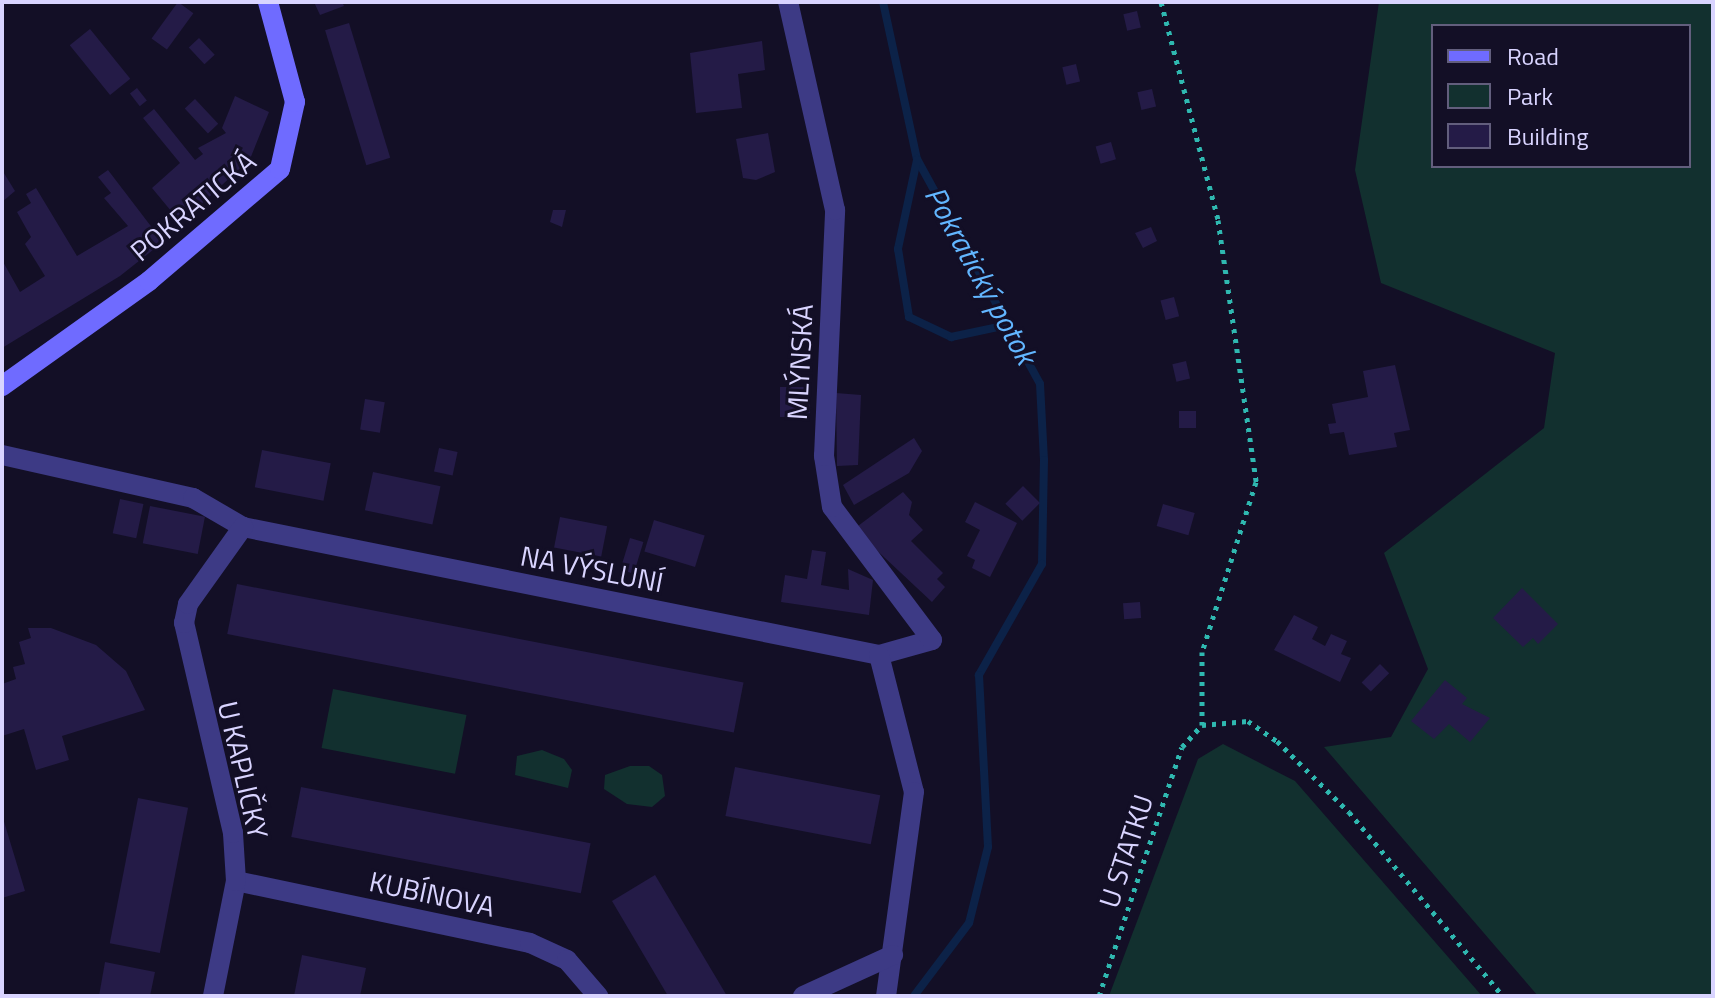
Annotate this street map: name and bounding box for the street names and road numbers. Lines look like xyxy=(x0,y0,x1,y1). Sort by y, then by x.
street label: POKRATICKÁ xyxy=(124,144,262,268)
street label: MLÝNSKÁ xyxy=(780,303,820,421)
street label: NA VÝSLUNÍ xyxy=(518,539,666,599)
street label: U KAPLIČKY xyxy=(211,698,275,842)
street label: U STATKU xyxy=(1092,790,1160,912)
street label: KUBÍNOVA xyxy=(366,864,498,924)

